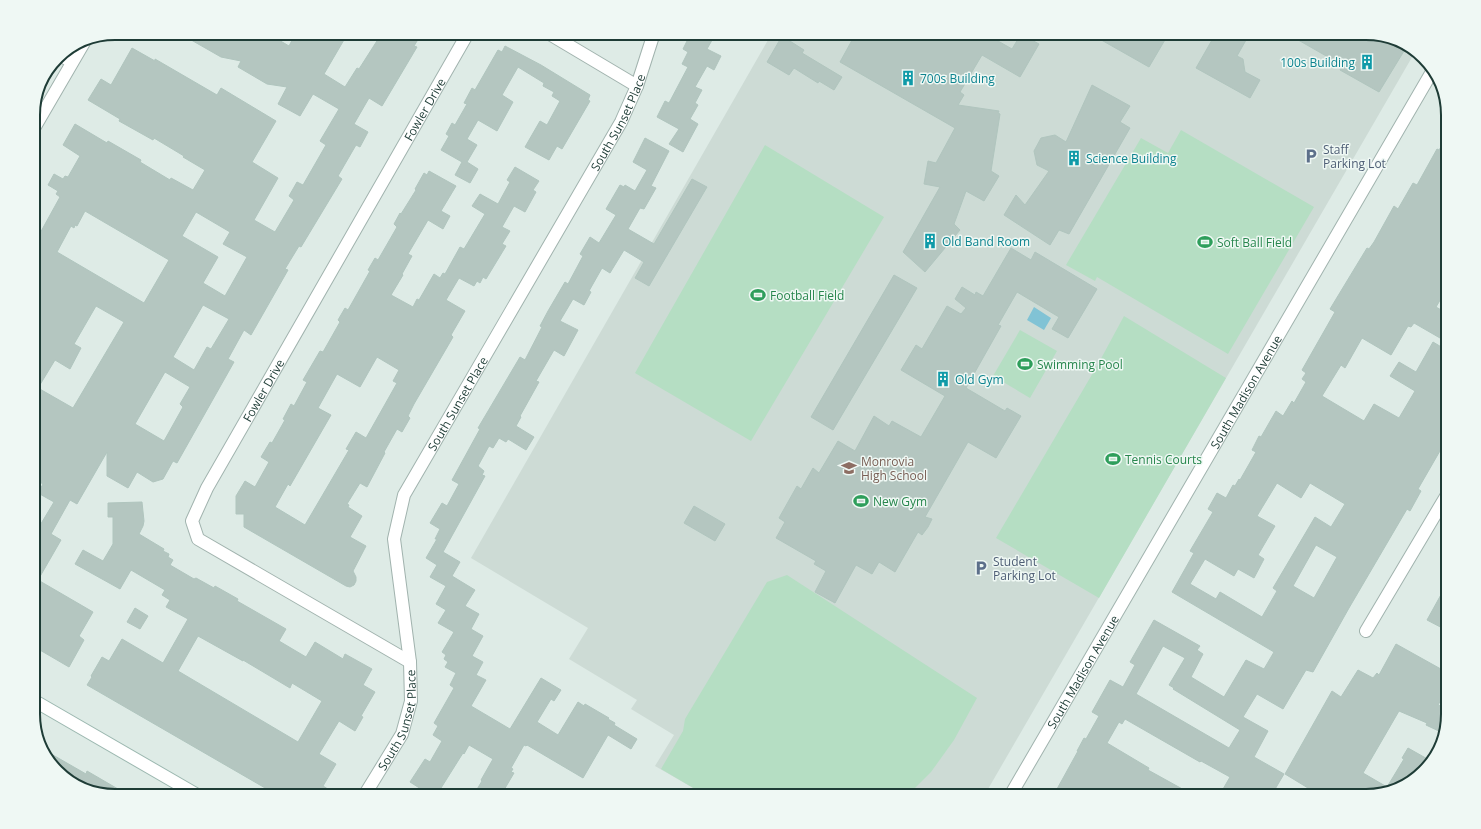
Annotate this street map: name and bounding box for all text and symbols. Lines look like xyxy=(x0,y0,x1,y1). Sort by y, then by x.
building icon: 100s Building xyxy=(1358,53,1376,71)
place label: 100s Building xyxy=(1280,54,1355,71)
building icon: 700s Building xyxy=(899,69,917,87)
place label: 700s Building xyxy=(920,70,995,87)
street label: South Sunset Place xyxy=(586,71,649,174)
street label: Fowler Drive xyxy=(400,74,449,144)
place label: Staff Parking Lot xyxy=(1323,141,1386,172)
parking icon: Staff Parking Lot xyxy=(1302,147,1320,165)
building icon: Science Building xyxy=(1065,149,1083,167)
place label: Science Building xyxy=(1086,150,1177,167)
building icon: Old Band Room xyxy=(921,232,939,250)
place label: Old Band Room xyxy=(942,233,1030,250)
sports icon: Soft Ball Field xyxy=(1196,233,1214,251)
place label: Soft Ball Field xyxy=(1217,234,1292,251)
sports icon: Football Field xyxy=(749,286,767,304)
place label: Football Field xyxy=(770,287,844,304)
street label: South Madison Avenue xyxy=(1206,331,1286,452)
street label: South Sunset Place xyxy=(423,353,492,454)
street label: Fowler Drive xyxy=(238,355,288,425)
sports icon: Swimming Pool xyxy=(1016,355,1034,373)
place label: Swimming Pool xyxy=(1037,356,1123,373)
building icon: Old Gym xyxy=(934,370,952,388)
place label: Old Gym xyxy=(955,371,1004,388)
sports icon: Tennis Courts xyxy=(1104,450,1122,468)
place label: Tennis Courts xyxy=(1125,451,1202,468)
place label: Monrovia High School xyxy=(861,453,927,484)
school or university icon: Monrovia High School xyxy=(840,459,858,477)
sports icon: New Gym xyxy=(852,492,870,510)
place label: New Gym xyxy=(873,493,927,510)
place label: Student Parking Lot xyxy=(993,553,1056,584)
parking icon: Student Parking Lot xyxy=(972,559,990,577)
street label: South Madison Avenue xyxy=(1043,611,1122,732)
street label: South Sunset Place xyxy=(373,669,420,773)

